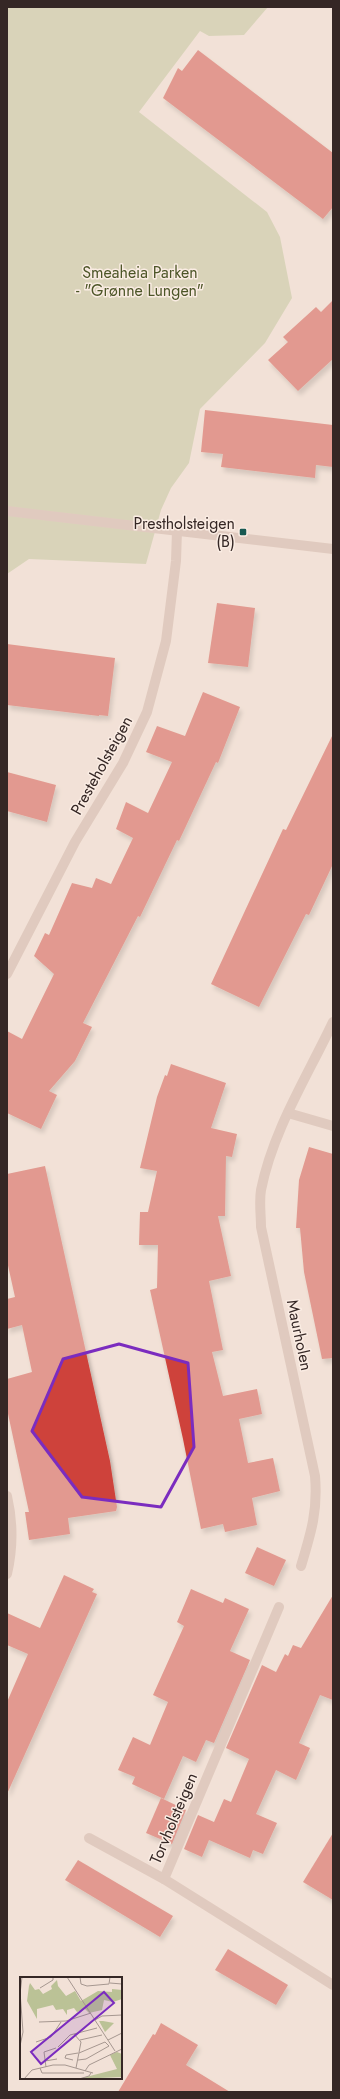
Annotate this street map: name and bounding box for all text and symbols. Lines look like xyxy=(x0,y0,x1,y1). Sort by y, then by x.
park label: Smeaheia Parken - "Grønne Lungen" xyxy=(76,261,204,302)
place label: Prestholsteigen (B) xyxy=(134,512,235,553)
marker: Prestholsteigen (B) xyxy=(238,527,248,537)
street label: Presteholsteigen xyxy=(65,712,138,819)
street label: Maurholen xyxy=(281,1297,318,1373)
street label: Torvholsteigen xyxy=(144,1769,203,1867)
inset map xyxy=(20,1977,122,2079)

